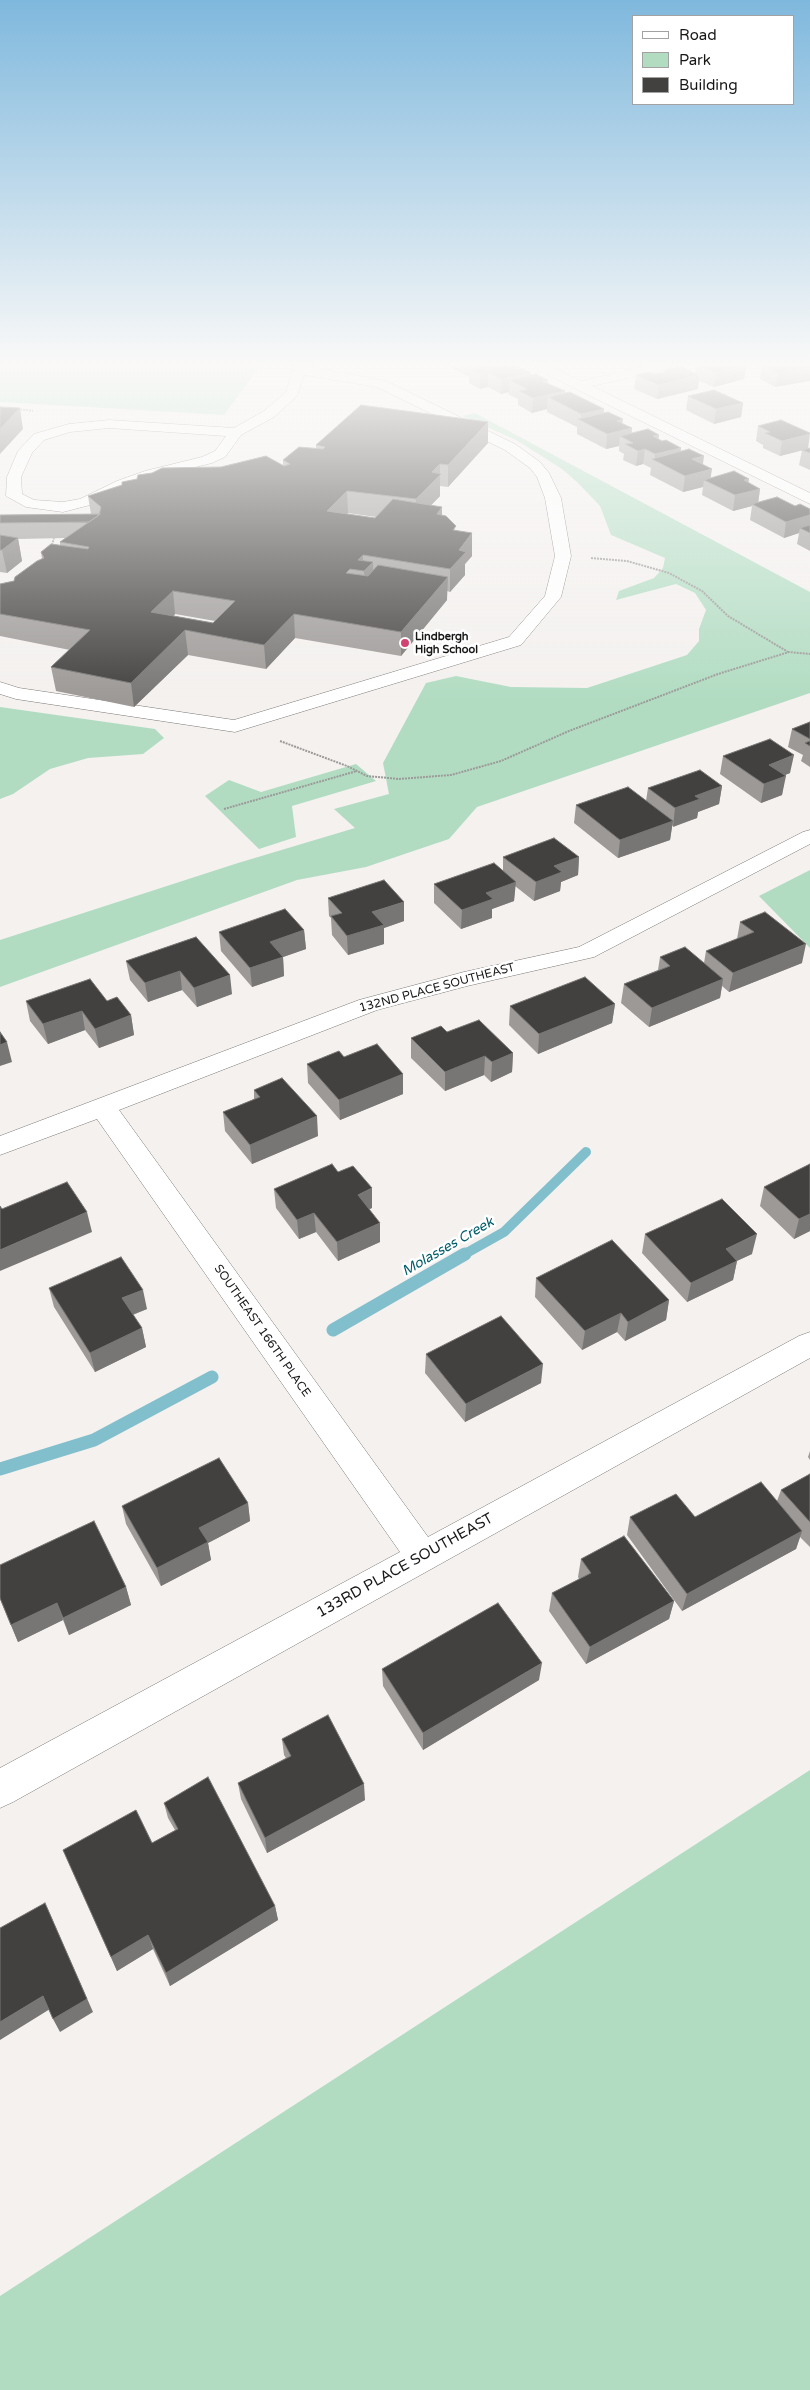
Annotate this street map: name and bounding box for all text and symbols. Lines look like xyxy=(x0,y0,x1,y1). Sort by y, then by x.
legend xyxy=(632,15,795,105)
text: Road xyxy=(679,26,717,44)
text: Park xyxy=(679,51,711,69)
text: Building xyxy=(679,76,738,94)
place label: Lindbergh High School xyxy=(415,630,478,656)
marker: Lindbergh High School xyxy=(399,637,411,649)
street label: 132ND PLACE SOUTHEAST xyxy=(358,960,516,1016)
water label: Molasses Creek xyxy=(399,1214,497,1280)
street label: SOUTHEAST 166TH PLACE xyxy=(211,1262,313,1400)
street label: 133RD PLACE SOUTHEAST xyxy=(314,1510,496,1622)

